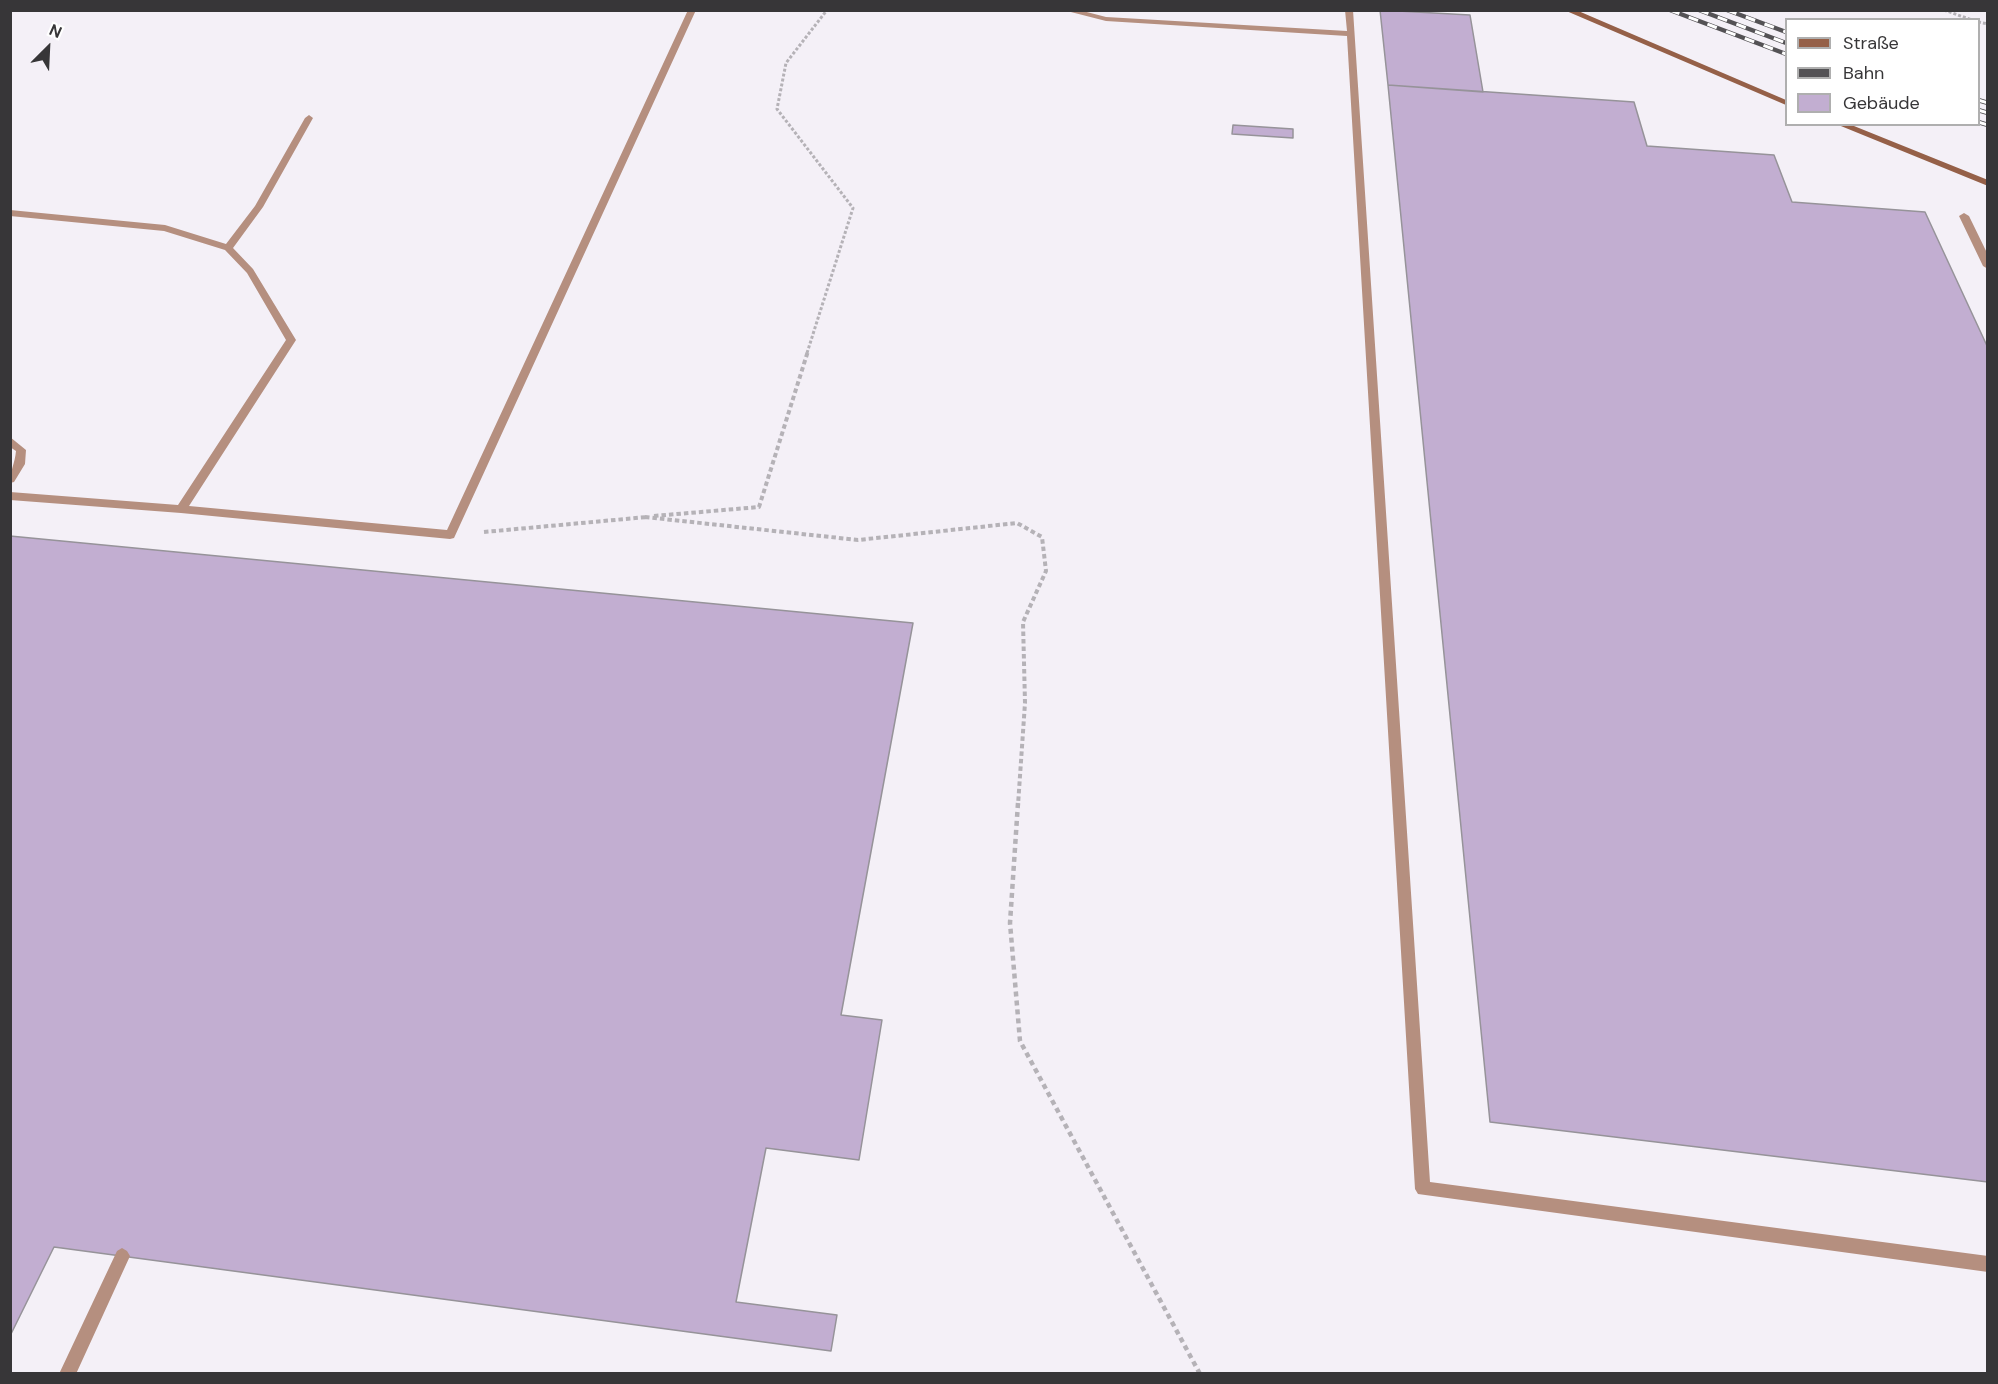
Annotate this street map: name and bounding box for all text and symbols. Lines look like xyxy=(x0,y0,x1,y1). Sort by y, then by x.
north arrow xyxy=(18,18,78,78)
legend xyxy=(1785,18,1980,126)
text: N xyxy=(46,19,65,43)
text: Straße xyxy=(1843,31,1899,55)
text: Bahn xyxy=(1843,61,1884,85)
text: Gebäude xyxy=(1843,91,1920,115)

